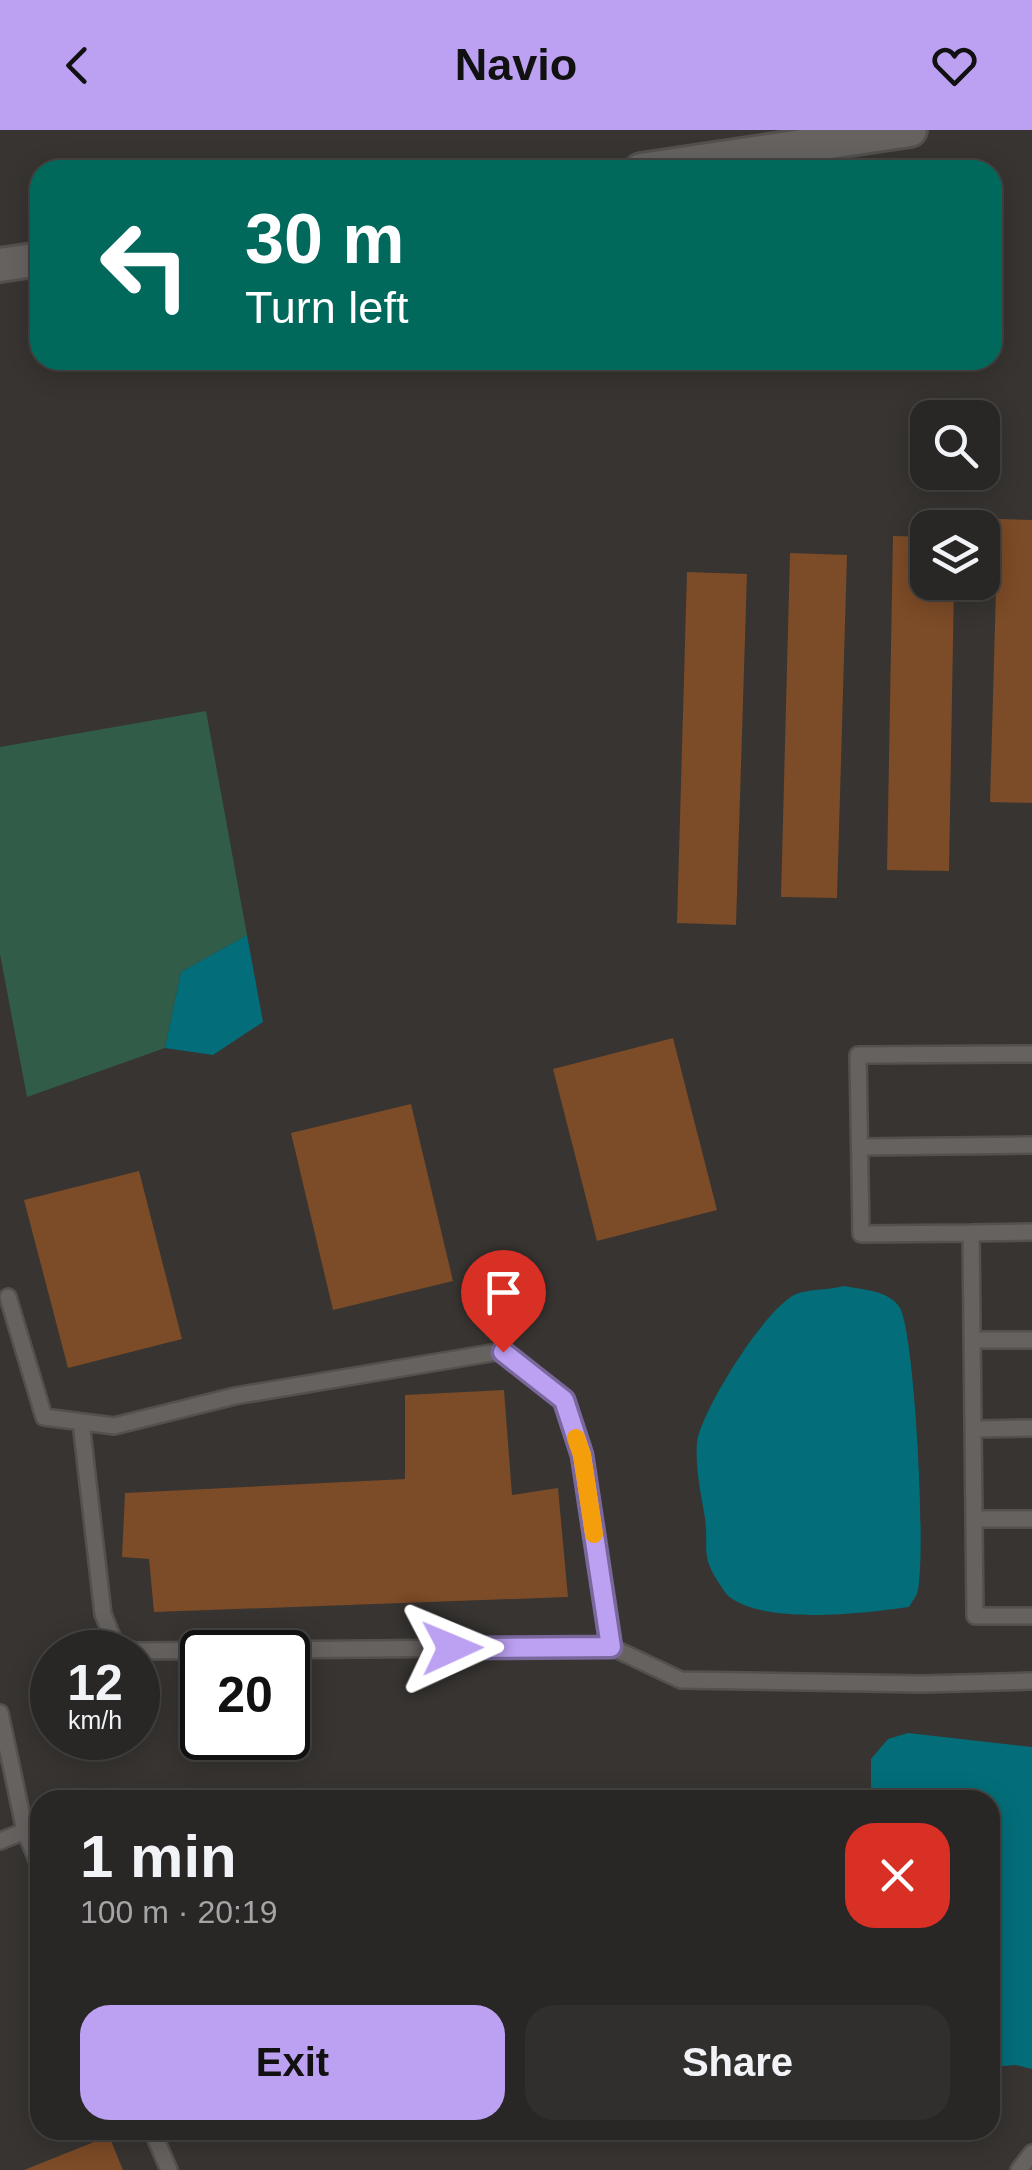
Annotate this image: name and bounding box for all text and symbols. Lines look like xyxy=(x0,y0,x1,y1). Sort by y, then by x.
icon: back xyxy=(50,38,105,93)
icon: heart xyxy=(927,38,982,93)
text: Navio xyxy=(455,39,577,90)
icon: left xyxy=(80,200,210,330)
text: 30 m xyxy=(245,200,405,278)
text: Turn left xyxy=(245,282,408,333)
map controls xyxy=(910,400,1000,600)
button: search xyxy=(910,400,1000,490)
button: layers xyxy=(910,510,1000,600)
pin xyxy=(461,1250,546,1353)
icon: arrive xyxy=(476,1265,531,1320)
position arrow xyxy=(400,1596,504,1700)
speed limit sign: 20 xyxy=(180,1630,310,1760)
text: 12 xyxy=(67,1655,123,1711)
text: km/h xyxy=(68,1706,122,1734)
text: 1 min xyxy=(80,1823,237,1890)
button: close xyxy=(845,1823,950,1928)
text: 100 m · 20:19 xyxy=(80,1894,277,1930)
button: Exit xyxy=(80,2005,505,2120)
button: Share xyxy=(525,2005,950,2120)

